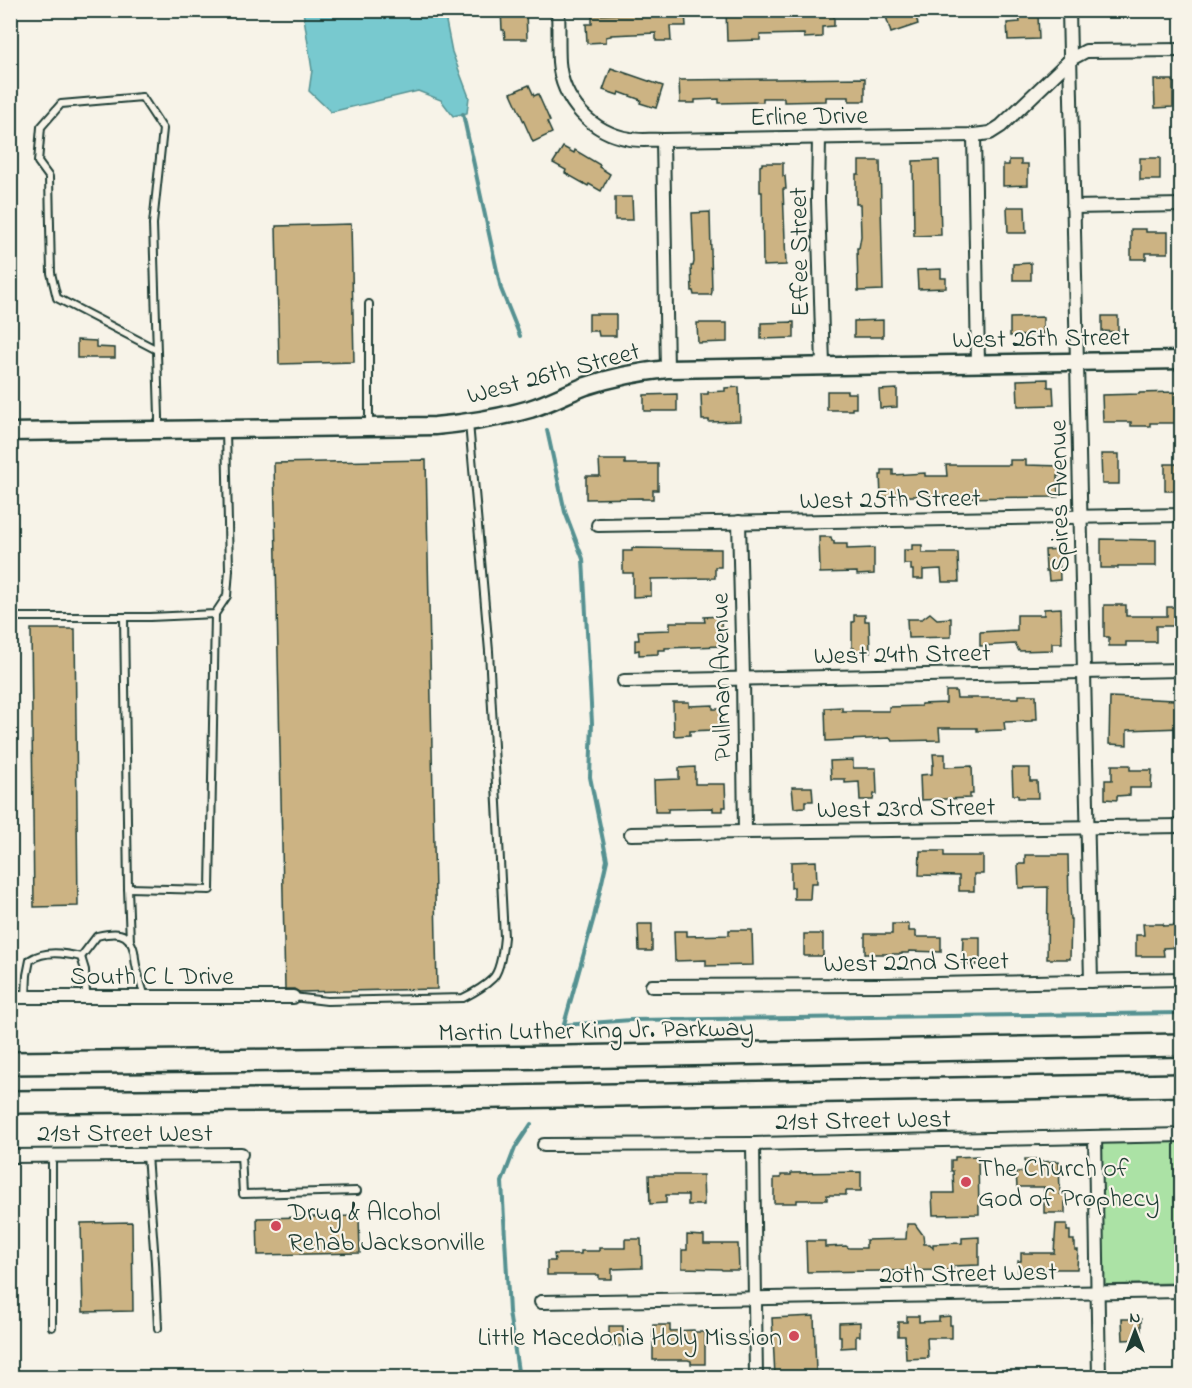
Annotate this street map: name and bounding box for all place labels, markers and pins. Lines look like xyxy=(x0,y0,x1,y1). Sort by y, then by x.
place label: The Church of God of Prophecy xyxy=(978,1151,1159,1219)
marker: The Church of God of Prophecy xyxy=(959,1175,973,1189)
place label: Drug & Alcohol Rehab Jacksonville xyxy=(287,1195,485,1263)
marker: Drug & Alcohol Rehab Jacksonville xyxy=(269,1219,283,1233)
place label: Little Macedonia Holy Mission xyxy=(477,1320,782,1358)
marker: Little Macedonia Holy Mission xyxy=(787,1329,801,1343)

